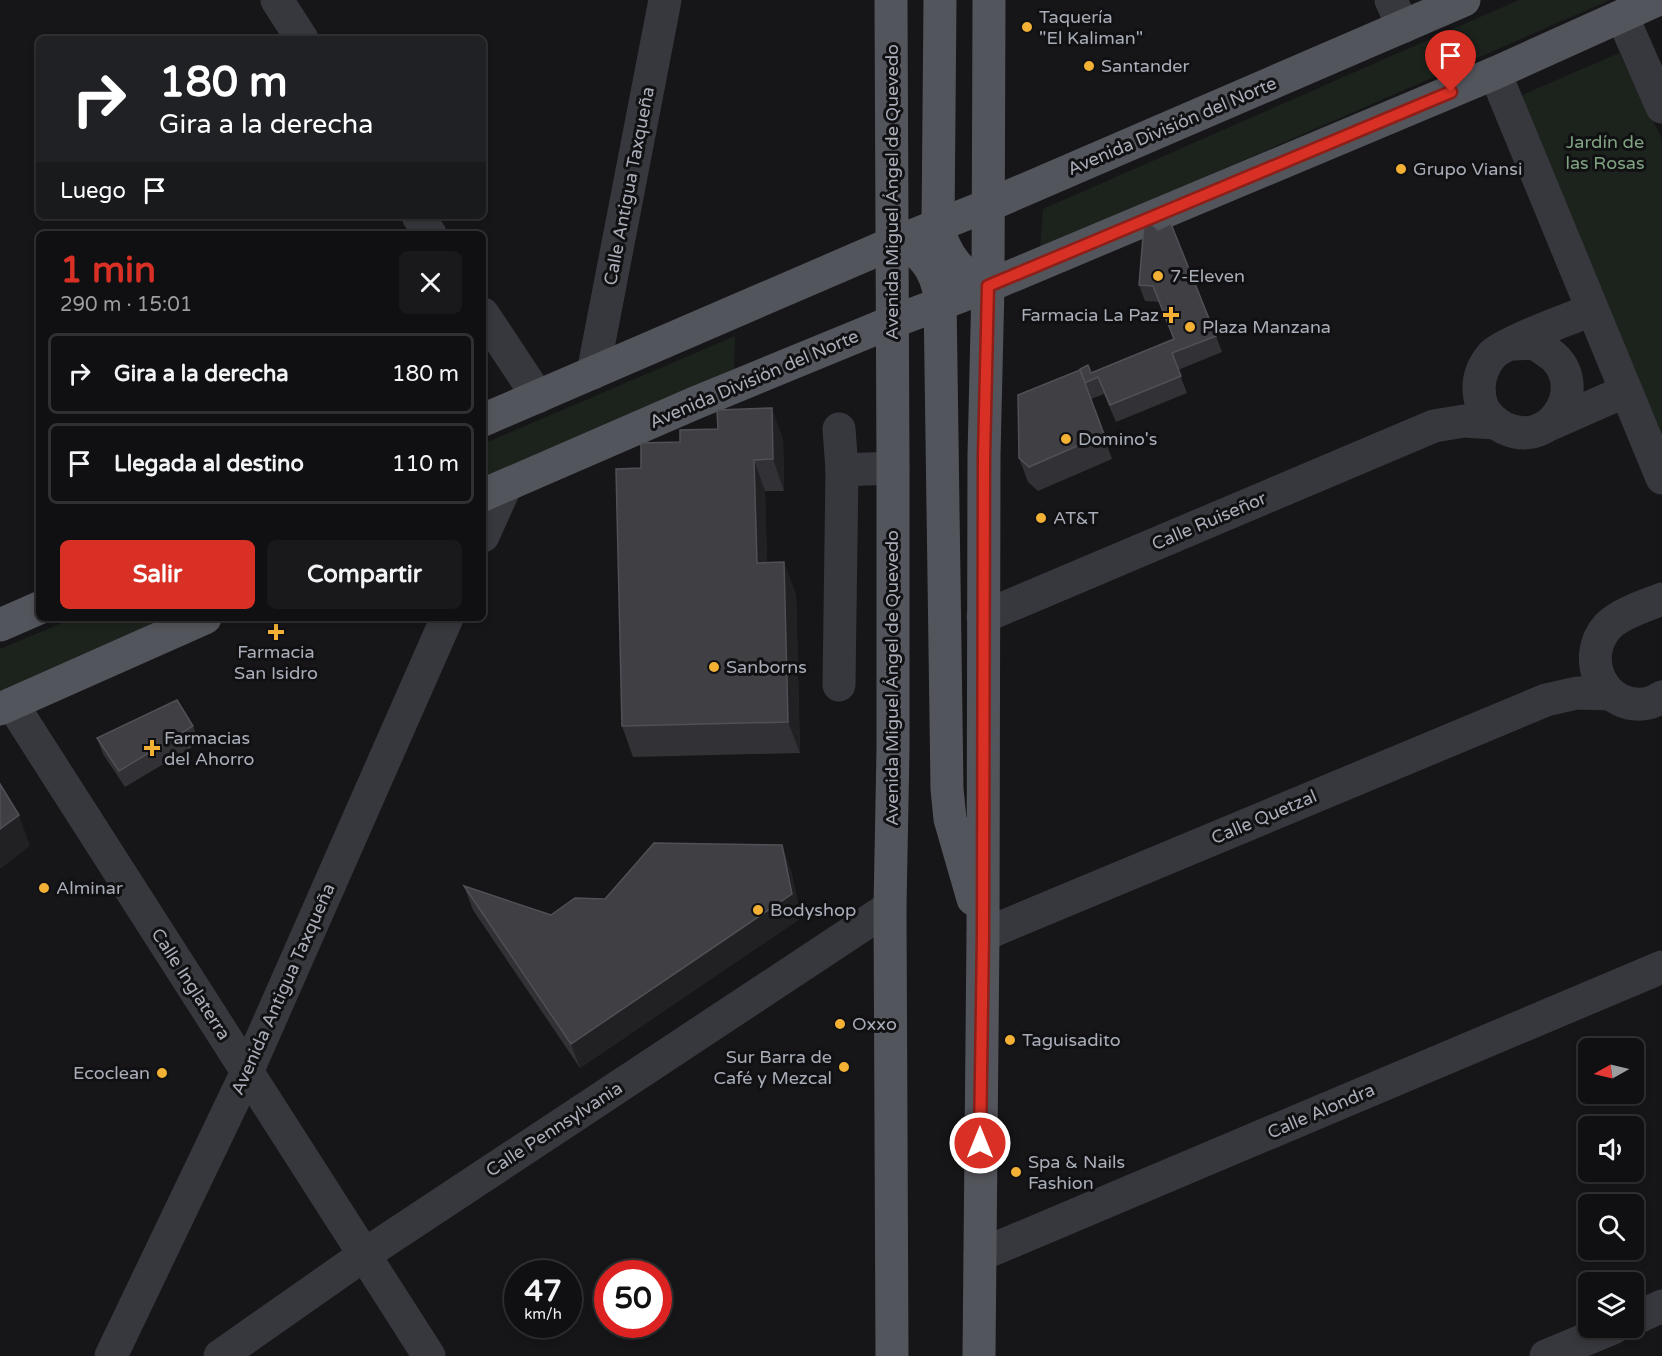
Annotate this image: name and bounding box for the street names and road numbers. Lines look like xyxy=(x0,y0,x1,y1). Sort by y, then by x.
street label: Avenida Miguel Ángel de Quevedo xyxy=(881,44,903,340)
street label: Avenida División del Norte xyxy=(1064,72,1280,180)
street label: Calle Antigua Taxqueña xyxy=(599,85,659,287)
street label: Avenida División del Norte xyxy=(646,325,862,433)
street label: Calle Ruiseñor xyxy=(1148,487,1270,555)
street label: Avenida Miguel Ángel de Quevedo xyxy=(881,530,903,826)
street label: Calle Quetzal xyxy=(1208,785,1320,849)
street label: Avenida Antigua Taxqueña xyxy=(226,880,340,1098)
street label: Calle Inglaterra xyxy=(147,924,235,1044)
street label: Calle Pennsylvania xyxy=(482,1077,626,1181)
street label: Calle Alondra xyxy=(1264,1078,1378,1144)

